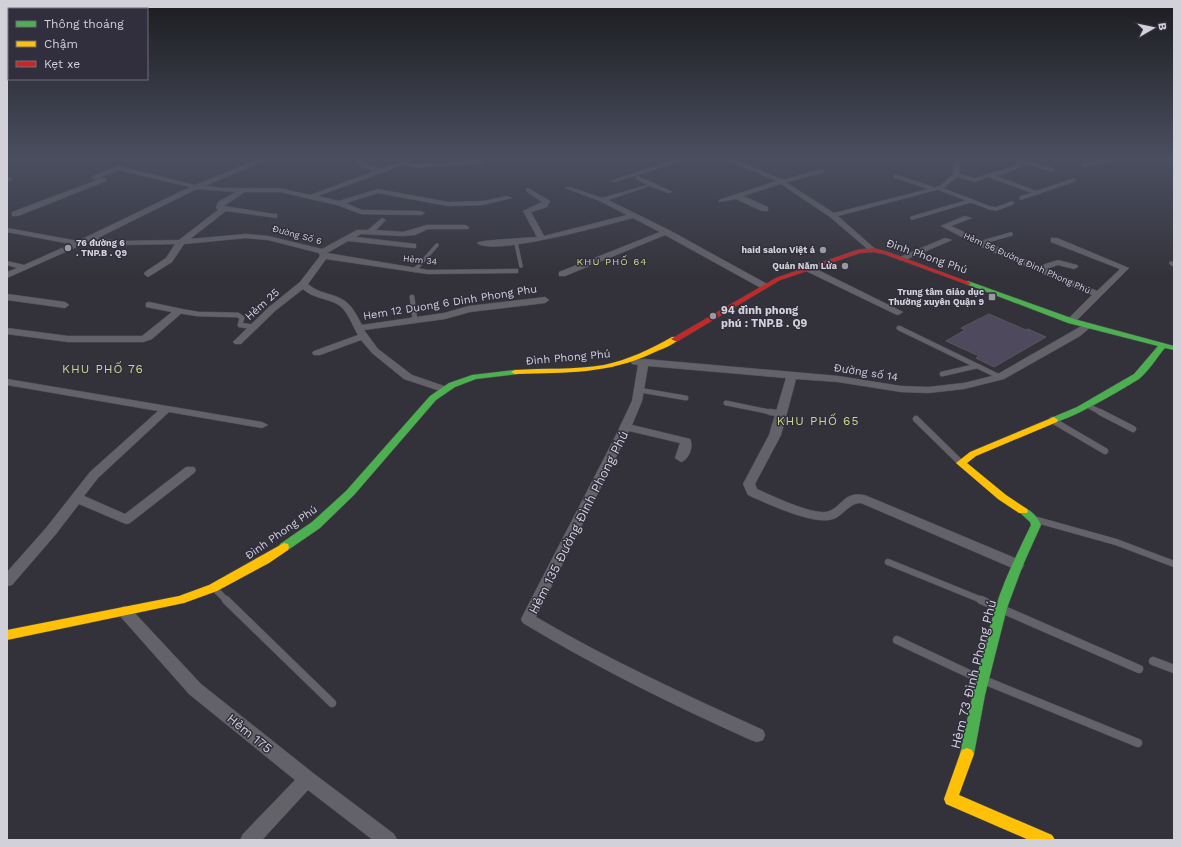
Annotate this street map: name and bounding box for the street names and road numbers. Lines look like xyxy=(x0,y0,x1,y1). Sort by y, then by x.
street label: Đường Số 6 xyxy=(271,223,323,246)
street label: Hẻm 56 Đường Đình Phong Phú xyxy=(962,230,1092,296)
street label: Đình Phong Phú xyxy=(884,236,969,276)
street label: Hẻm 34 xyxy=(403,253,438,267)
street label: Hem 12 Duong 6 Dinh Phong Phu xyxy=(362,282,538,323)
street label: Hẻm 25 xyxy=(243,286,282,323)
street label: Đình Phong Phú xyxy=(525,347,611,368)
street label: Đường số 14 xyxy=(833,361,899,384)
street label: Hẻm 135 Đường Đình Phong Phú xyxy=(526,428,631,616)
street label: Đình Phong Phú xyxy=(243,503,320,562)
street label: Hẻm 73 Đình Phong Phú xyxy=(948,598,999,750)
street label: Hẻm 175 xyxy=(224,711,275,756)

